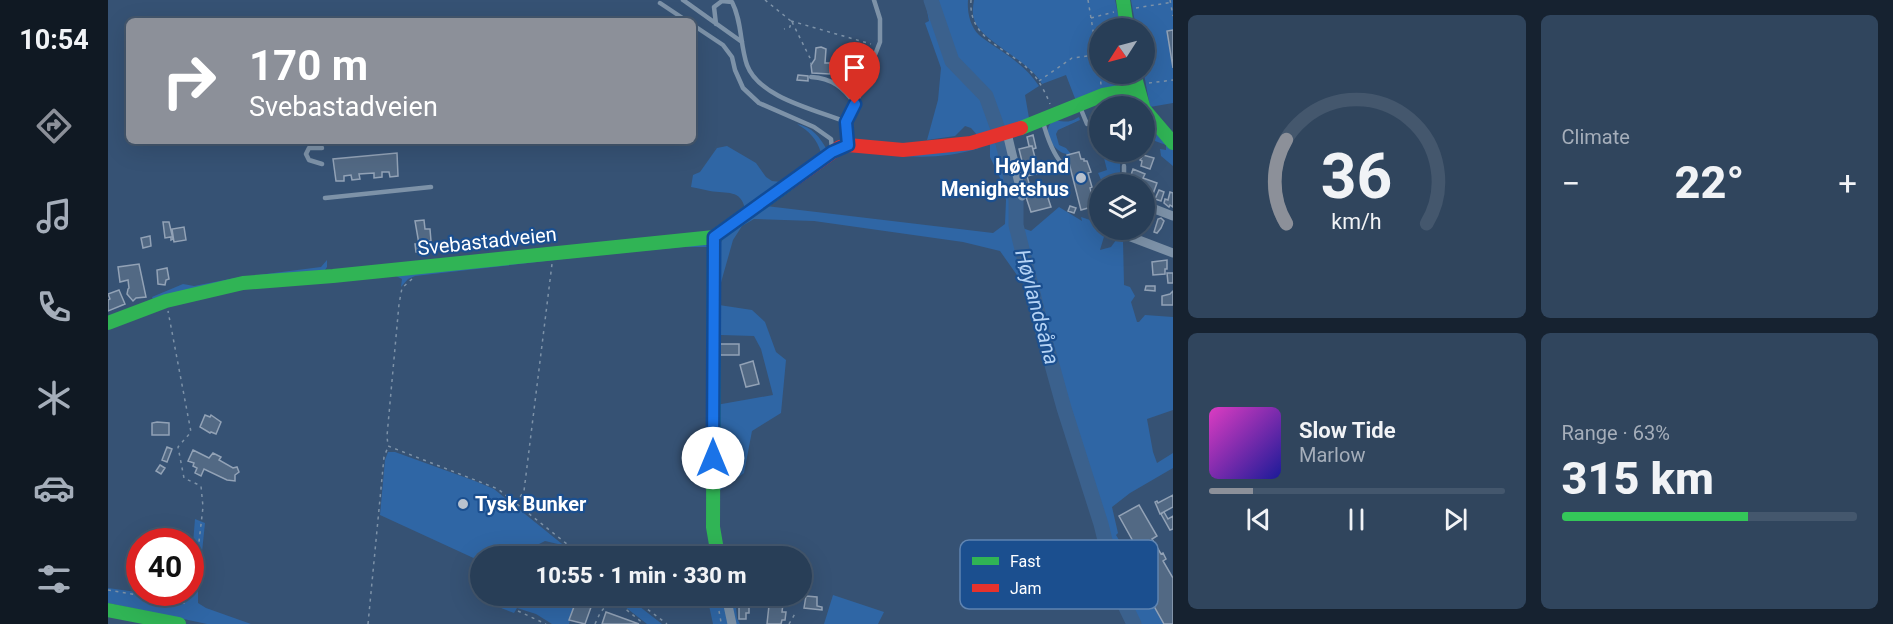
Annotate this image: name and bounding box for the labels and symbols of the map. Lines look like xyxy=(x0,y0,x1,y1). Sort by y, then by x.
north arrow xyxy=(1089,18,1155,84)
pin xyxy=(829,42,880,104)
place label: Høyland Menighetshus xyxy=(941,154,1069,201)
marker: Høyland Menighetshus xyxy=(1074,171,1088,185)
street label: Svebastadveien xyxy=(416,222,558,260)
water label: Høylandsåna xyxy=(1010,247,1064,367)
position arrow xyxy=(681,426,745,490)
place label: Tysk Bunker xyxy=(475,492,587,516)
marker: Tysk Bunker xyxy=(456,497,470,511)
speed limit sign: 40 xyxy=(126,528,204,606)
legend xyxy=(960,540,1158,609)
text: Fast xyxy=(1010,552,1041,571)
text: Jam xyxy=(1010,579,1042,598)

